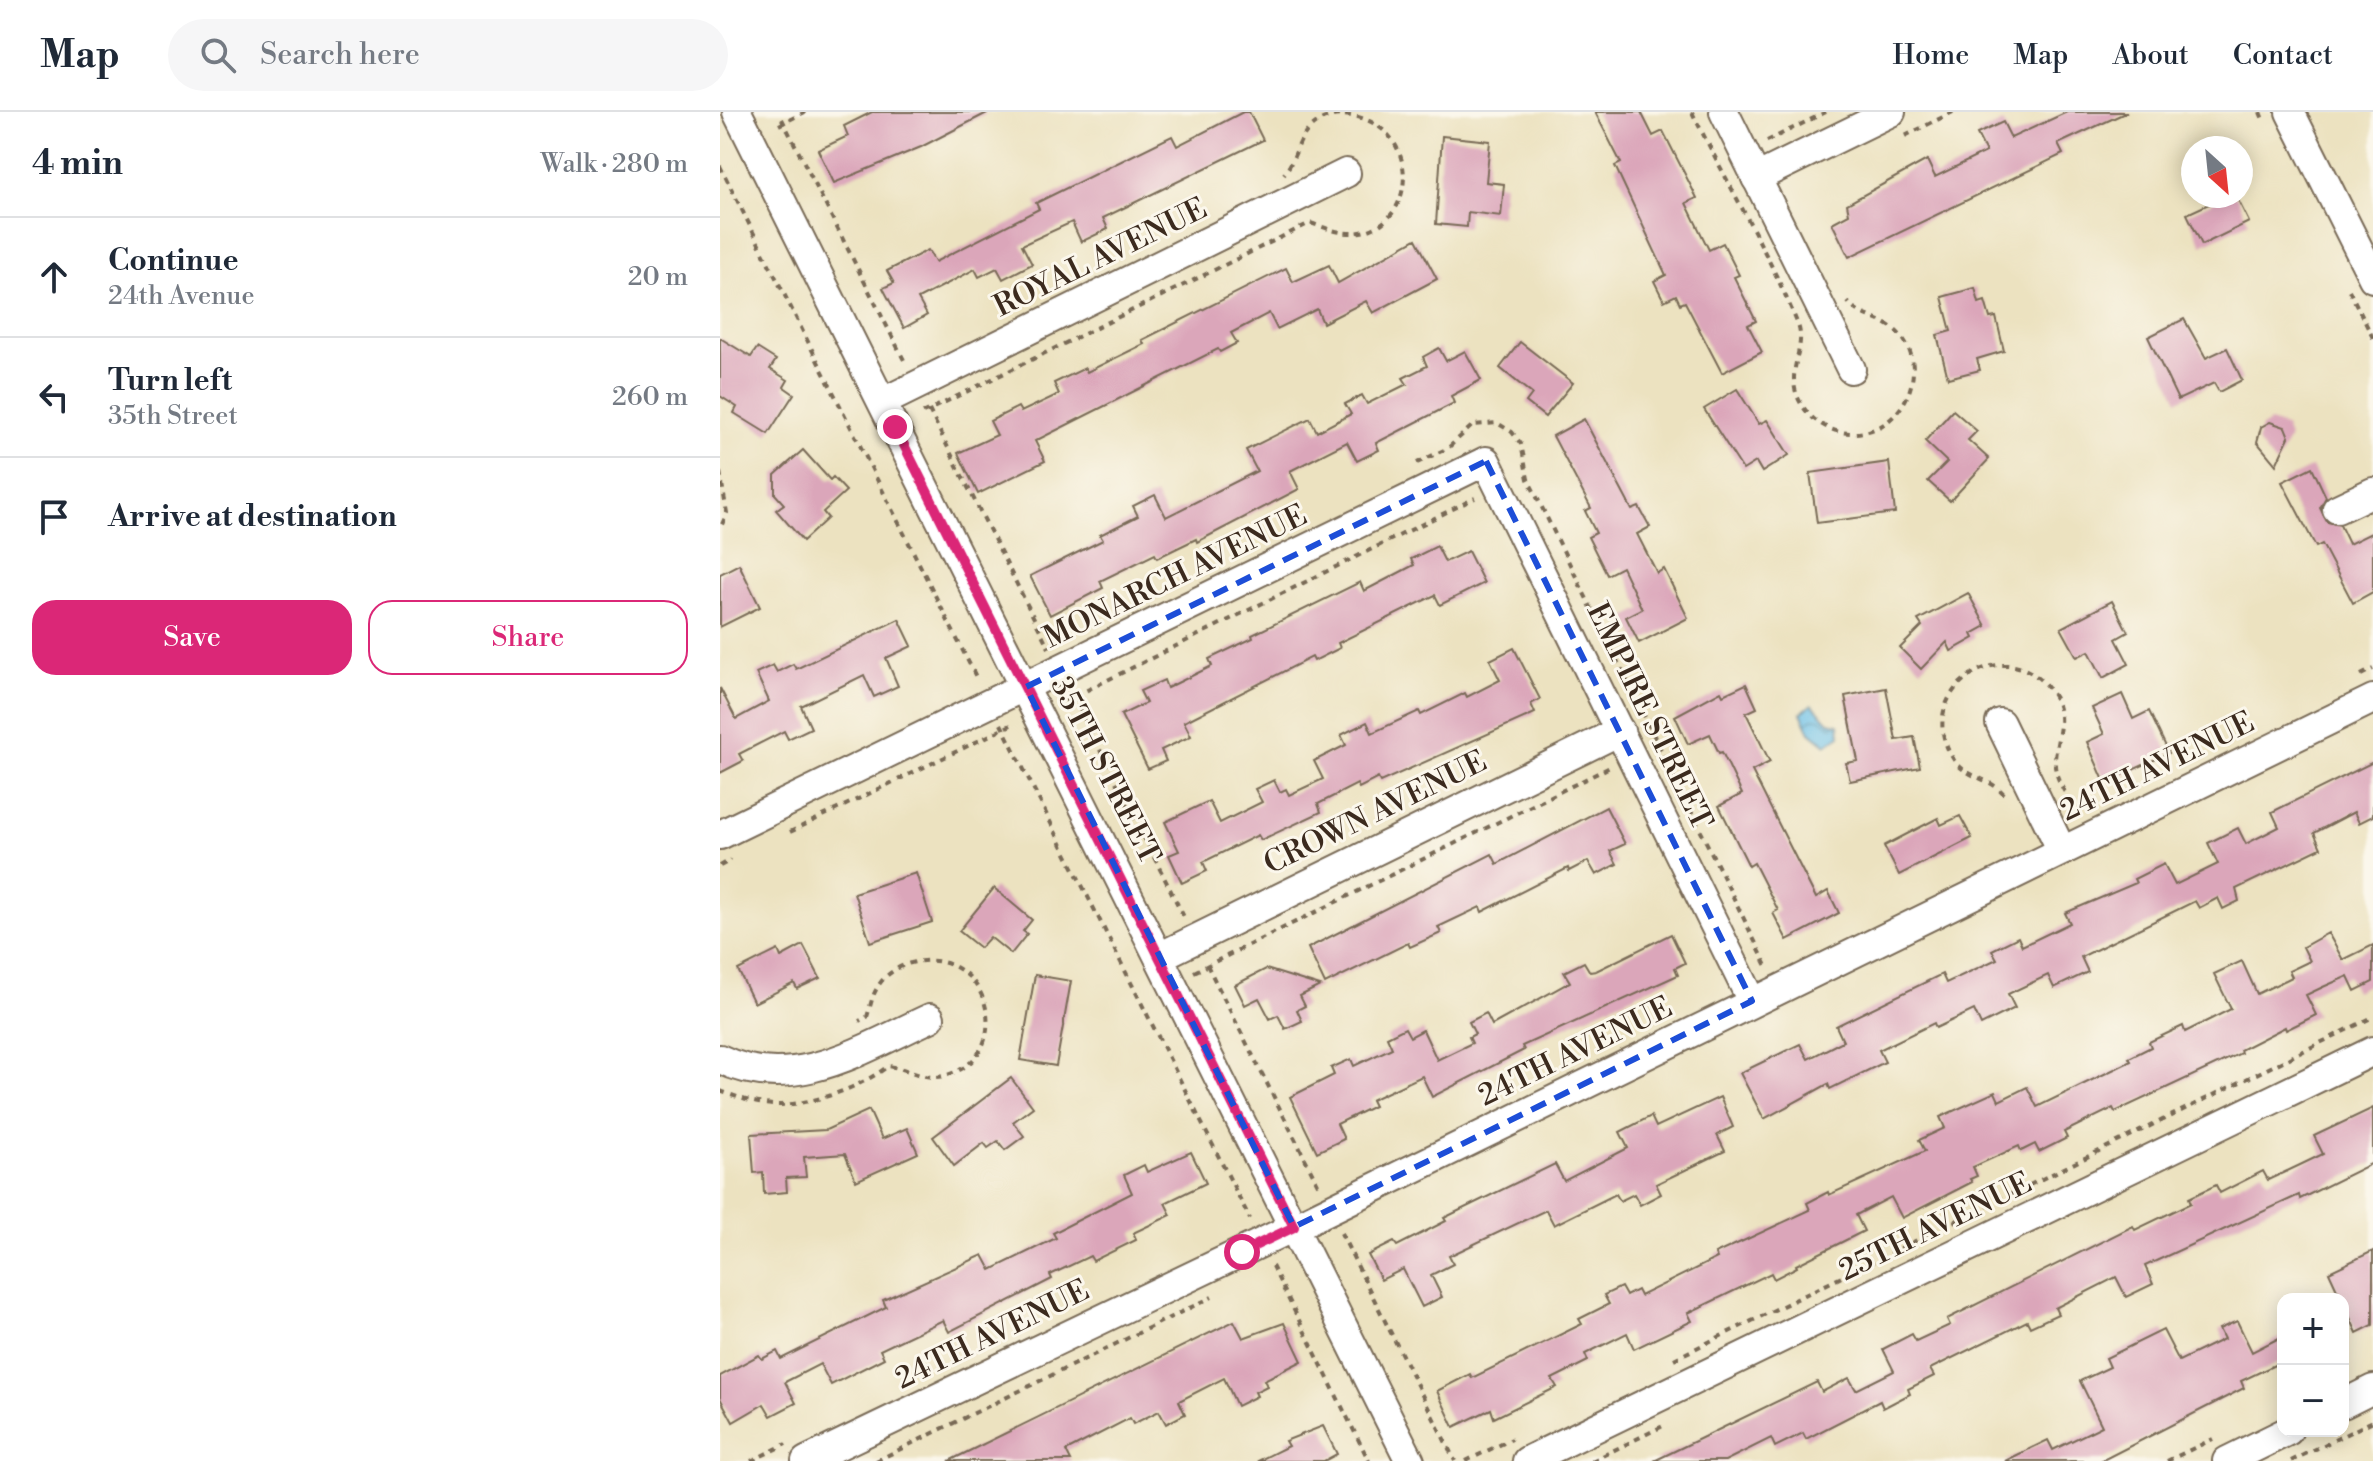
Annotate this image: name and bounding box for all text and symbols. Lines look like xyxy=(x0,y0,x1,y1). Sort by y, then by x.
search box xyxy=(168,19,728,91)
text: Map xyxy=(40,32,120,79)
icon: search xyxy=(196,33,240,77)
text: Search here xyxy=(260,36,420,74)
text: Home xyxy=(1893,38,1969,73)
text: Map xyxy=(2013,38,2068,73)
text: About xyxy=(2112,38,2189,73)
text: Contact xyxy=(2233,38,2333,73)
north arrow xyxy=(2181,136,2253,208)
text: 4 min xyxy=(32,143,123,185)
text: Walk · 280 m xyxy=(541,148,688,180)
street label: ROYAL AVENUE xyxy=(988,190,1213,326)
text: Continue xyxy=(108,242,239,280)
icon: ahead xyxy=(32,255,76,299)
text: 20 m xyxy=(628,261,688,293)
text: 24th Avenue xyxy=(108,280,255,312)
text: Turn left xyxy=(108,362,232,400)
icon: left xyxy=(32,375,76,419)
text: 260 m xyxy=(612,381,688,413)
text: 35th Street xyxy=(108,400,238,432)
route end xyxy=(877,409,913,445)
icon: arrive xyxy=(32,495,76,539)
street label: MONARCH AVENUE xyxy=(1038,497,1313,657)
text: Arrive at destination xyxy=(108,498,397,536)
street label: EMPIRE STREET xyxy=(1578,597,1720,836)
button: Save xyxy=(32,600,352,675)
button: Share xyxy=(368,600,688,675)
street label: 35TH STREET xyxy=(1042,670,1169,871)
street label: 24TH AVENUE xyxy=(2054,704,2261,830)
street label: CROWN AVENUE xyxy=(1258,742,1493,883)
street label: 24TH AVENUE xyxy=(1472,989,1679,1115)
street label: 25TH AVENUE xyxy=(1833,1164,2038,1290)
route start xyxy=(1224,1234,1260,1270)
street label: 24TH AVENUE xyxy=(889,1272,1096,1398)
map controls xyxy=(2277,1293,2349,1437)
button: + xyxy=(2277,1293,2349,1365)
button: − xyxy=(2277,1365,2349,1437)

